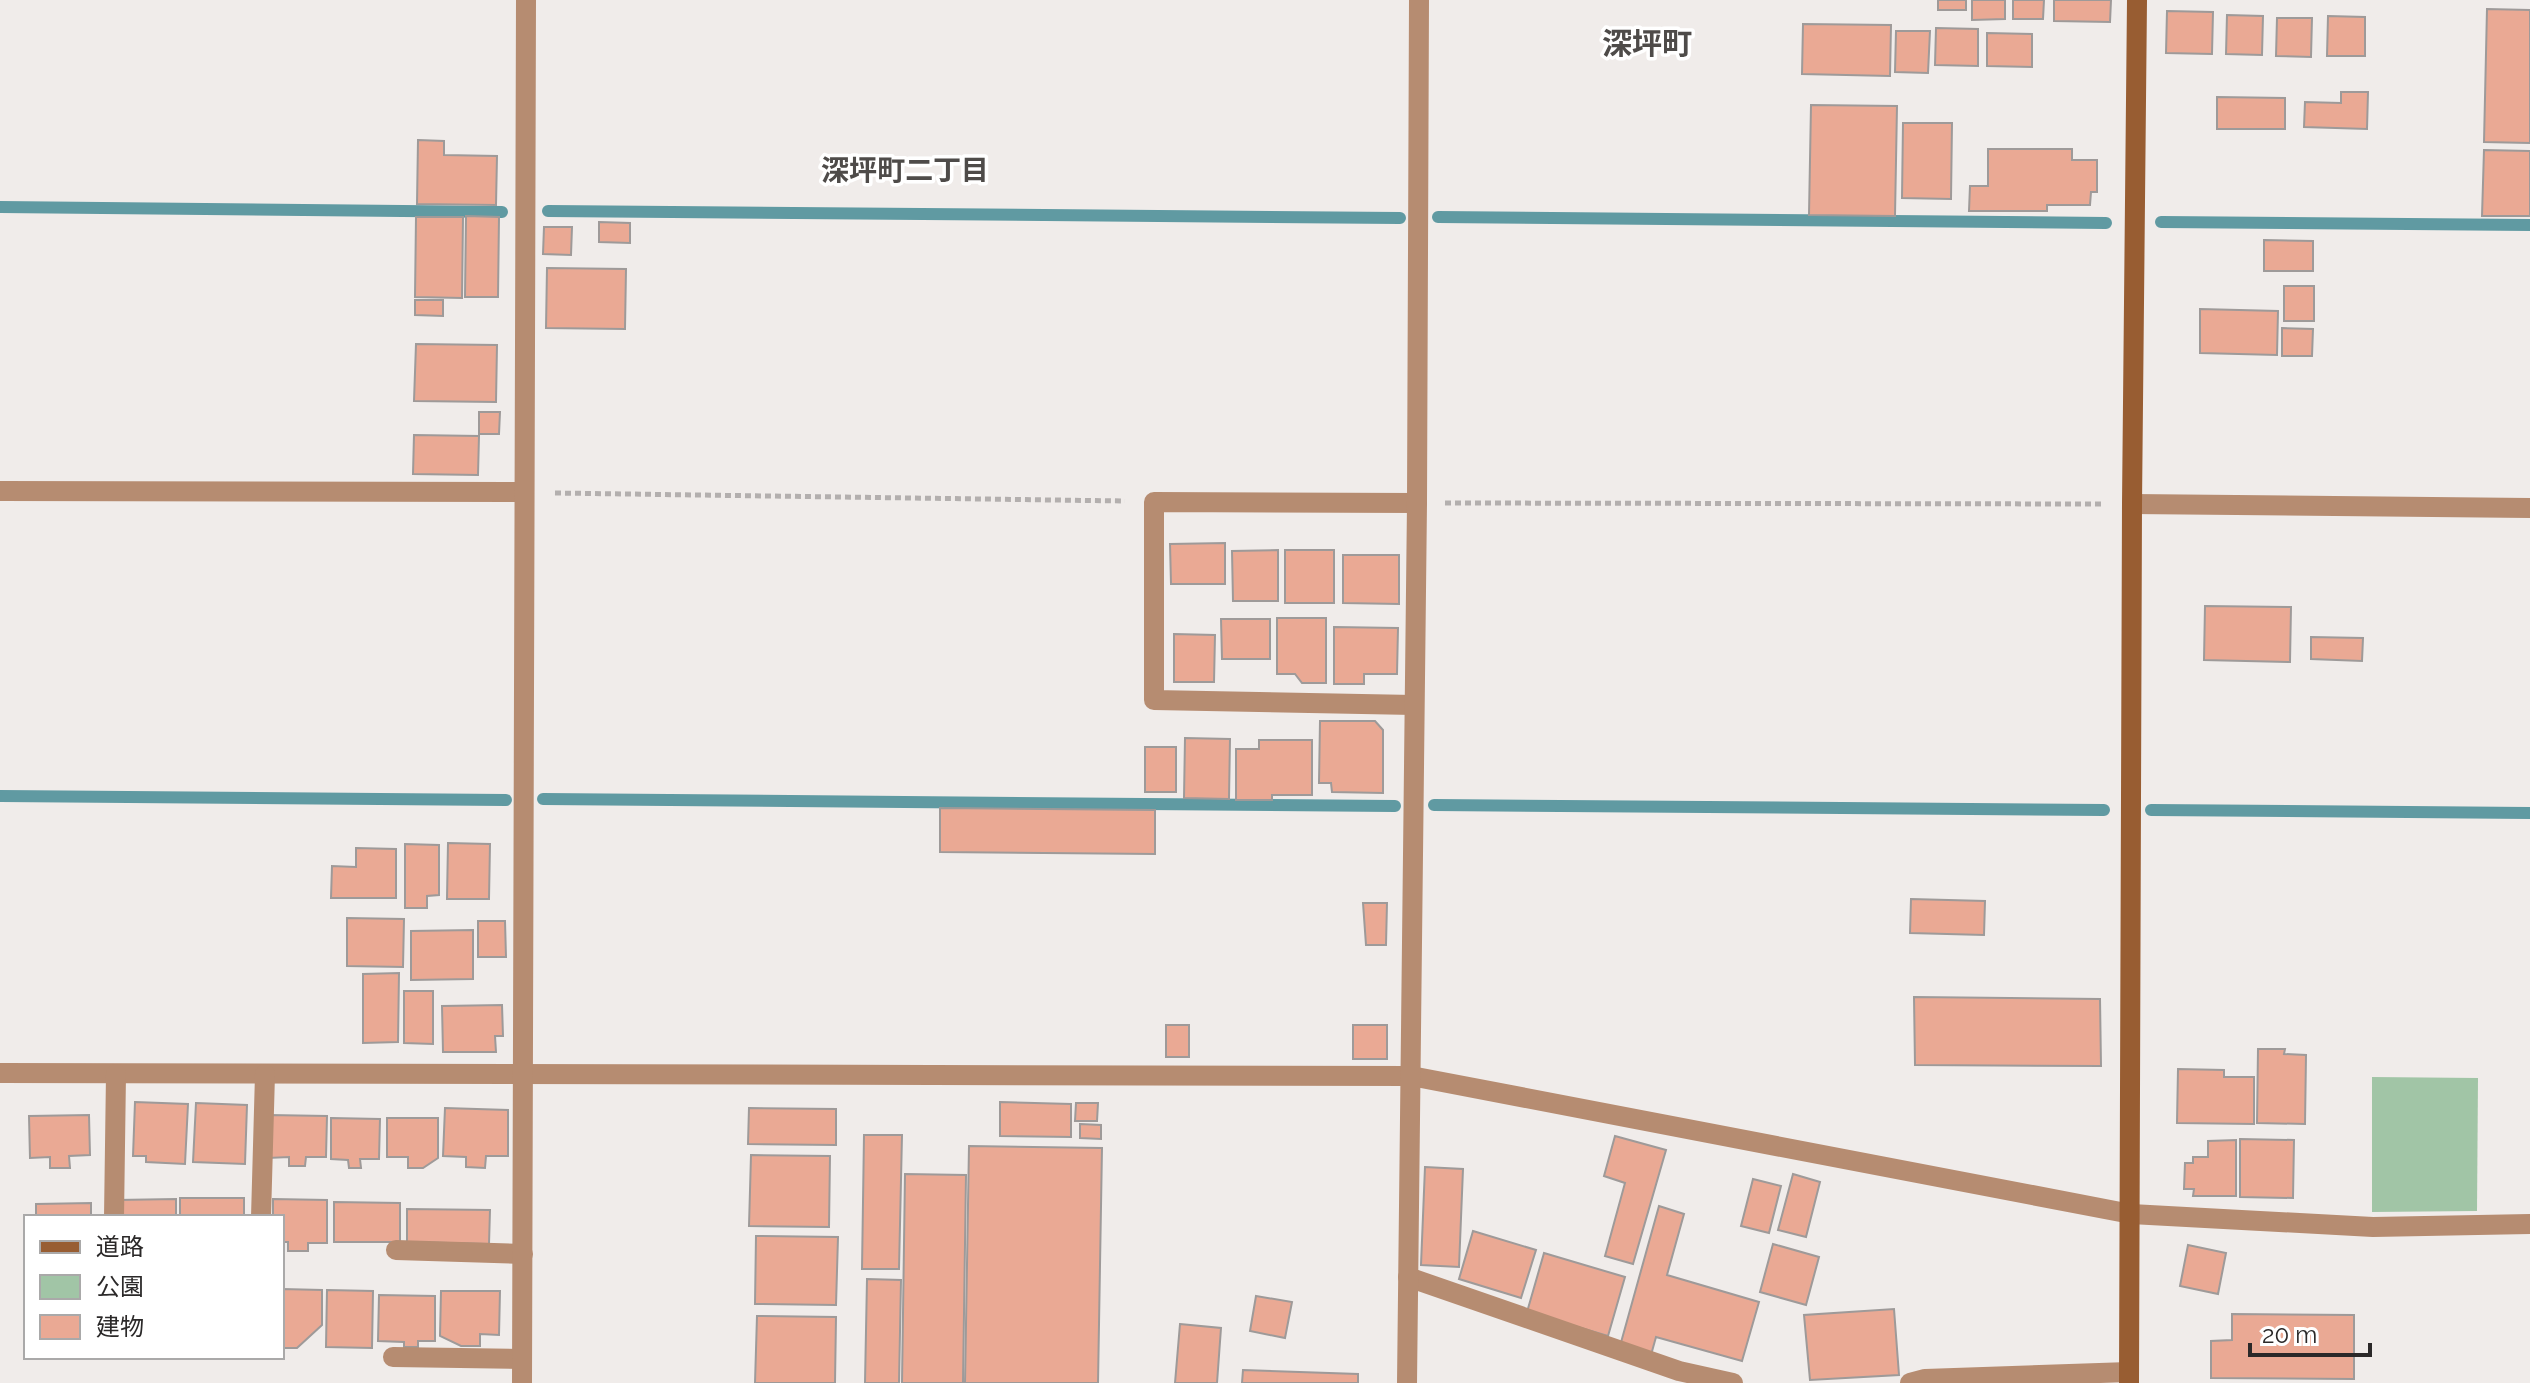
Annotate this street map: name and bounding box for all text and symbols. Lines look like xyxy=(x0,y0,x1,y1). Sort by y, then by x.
district label: 深坪町 xyxy=(1602,26,1692,61)
district label: 深坪町二丁目 xyxy=(821,154,989,187)
legend xyxy=(24,1215,284,1359)
text: 道路 xyxy=(96,1232,144,1261)
text: 公園 xyxy=(96,1272,144,1301)
scale bar xyxy=(2250,1307,2370,1357)
text: 建物 xyxy=(96,1312,144,1341)
text: 20 m xyxy=(2262,1320,2317,1349)

